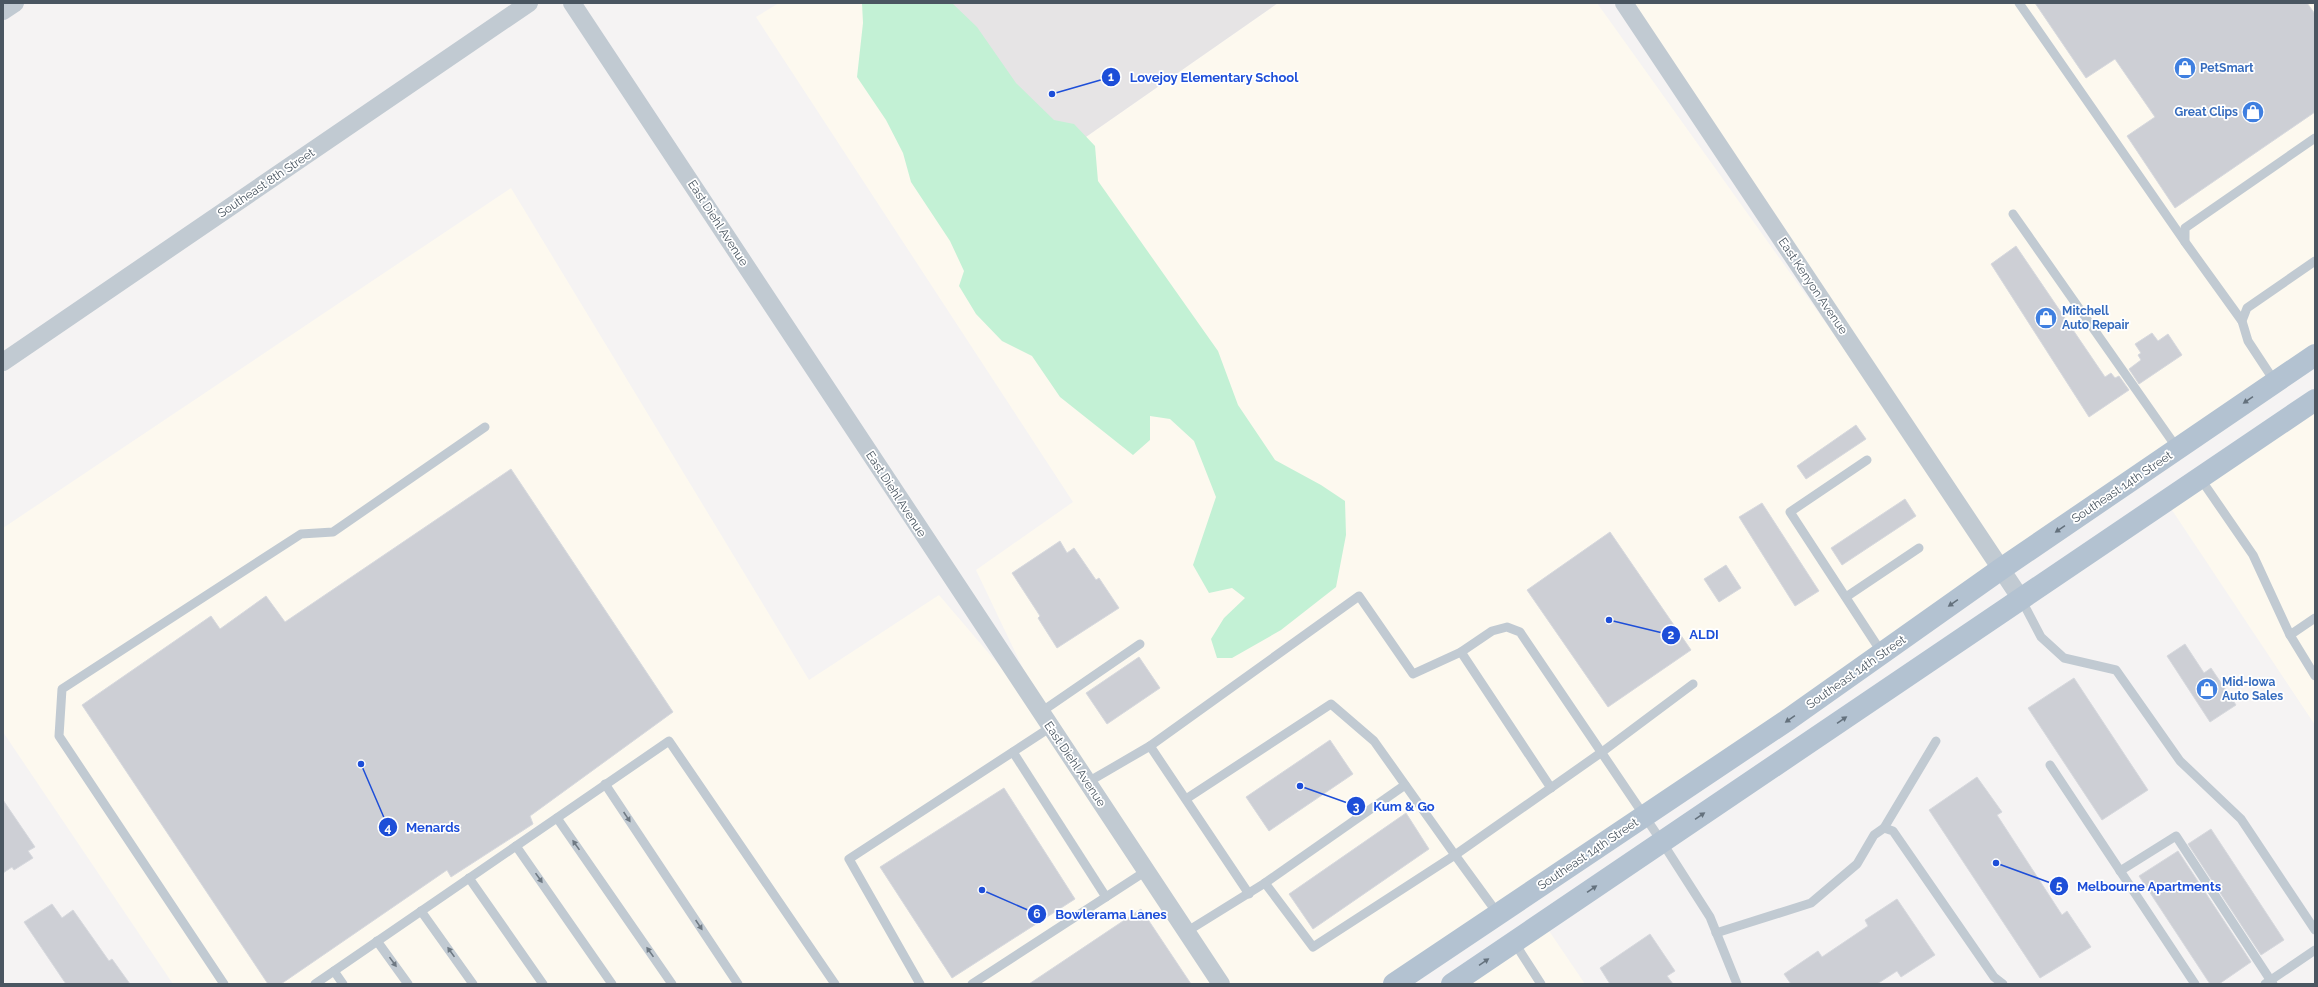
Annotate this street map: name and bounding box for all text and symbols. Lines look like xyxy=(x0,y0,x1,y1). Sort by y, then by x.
shop icon: PetSmart xyxy=(2172,55,2198,81)
place label: PetSmart xyxy=(2200,61,2254,75)
callout: Lovejoy Elementary School xyxy=(1101,65,1306,90)
text: 1 xyxy=(1108,70,1114,84)
text: Lovejoy Elementary School xyxy=(1130,70,1299,85)
shop icon: Great Clips xyxy=(2240,99,2266,125)
place label: Great Clips xyxy=(2175,105,2238,119)
street label: Southeast 8th Street xyxy=(215,145,317,221)
street label: East Diehl Avenue xyxy=(685,177,751,269)
street label: East Kenyon Avenue xyxy=(1776,235,1850,337)
place label: Mitchell Auto Repair xyxy=(2062,304,2130,332)
shop icon: Mitchell Auto Repair xyxy=(2033,305,2059,331)
one-way arrow xyxy=(2242,397,2254,404)
street label: East Diehl Avenue xyxy=(863,448,929,540)
street label: Southeast 14th Street xyxy=(2069,448,2175,526)
one-way arrow xyxy=(2055,525,2065,533)
one-way arrow xyxy=(1948,599,1958,607)
callout: ALDI xyxy=(1661,622,1727,647)
text: ALDI xyxy=(1689,627,1719,642)
text: 2 xyxy=(1668,628,1675,642)
street label: Southeast 14th Street xyxy=(1804,632,1908,712)
place label: Mid-Iowa Auto Sales xyxy=(2222,675,2283,703)
shop icon: Mid-Iowa Auto Sales xyxy=(2194,676,2220,702)
one-way arrow xyxy=(1784,715,1795,723)
one-way arrow xyxy=(1837,716,1847,724)
street label: East Diehl Avenue xyxy=(1041,719,1109,809)
callout: Kum & Go xyxy=(1346,794,1443,819)
text: Kum & Go xyxy=(1373,799,1435,814)
text: 3 xyxy=(1353,800,1360,814)
one-way arrow xyxy=(623,812,631,822)
one-way arrow xyxy=(1694,812,1705,820)
callout: Menards xyxy=(378,815,468,840)
street label: Southeast 14th Street xyxy=(1535,815,1641,893)
text: Menards xyxy=(406,820,461,835)
text: 4 xyxy=(385,821,392,835)
one-way arrow xyxy=(572,840,580,850)
one-way arrow xyxy=(535,872,543,883)
callout: Melbourne Apartments xyxy=(2049,874,2229,899)
text: 5 xyxy=(2056,879,2063,893)
text: Melbourne Apartments xyxy=(2077,879,2222,894)
one-way arrow xyxy=(1587,885,1597,893)
callout: Bowlerama Lanes xyxy=(1027,902,1175,927)
text: 6 xyxy=(1033,907,1041,921)
text: Bowlerama Lanes xyxy=(1055,907,1167,922)
one-way arrow xyxy=(695,920,703,930)
one-way arrow xyxy=(447,947,455,958)
one-way arrow xyxy=(646,947,654,957)
one-way arrow xyxy=(389,957,397,968)
one-way arrow xyxy=(1479,958,1489,966)

